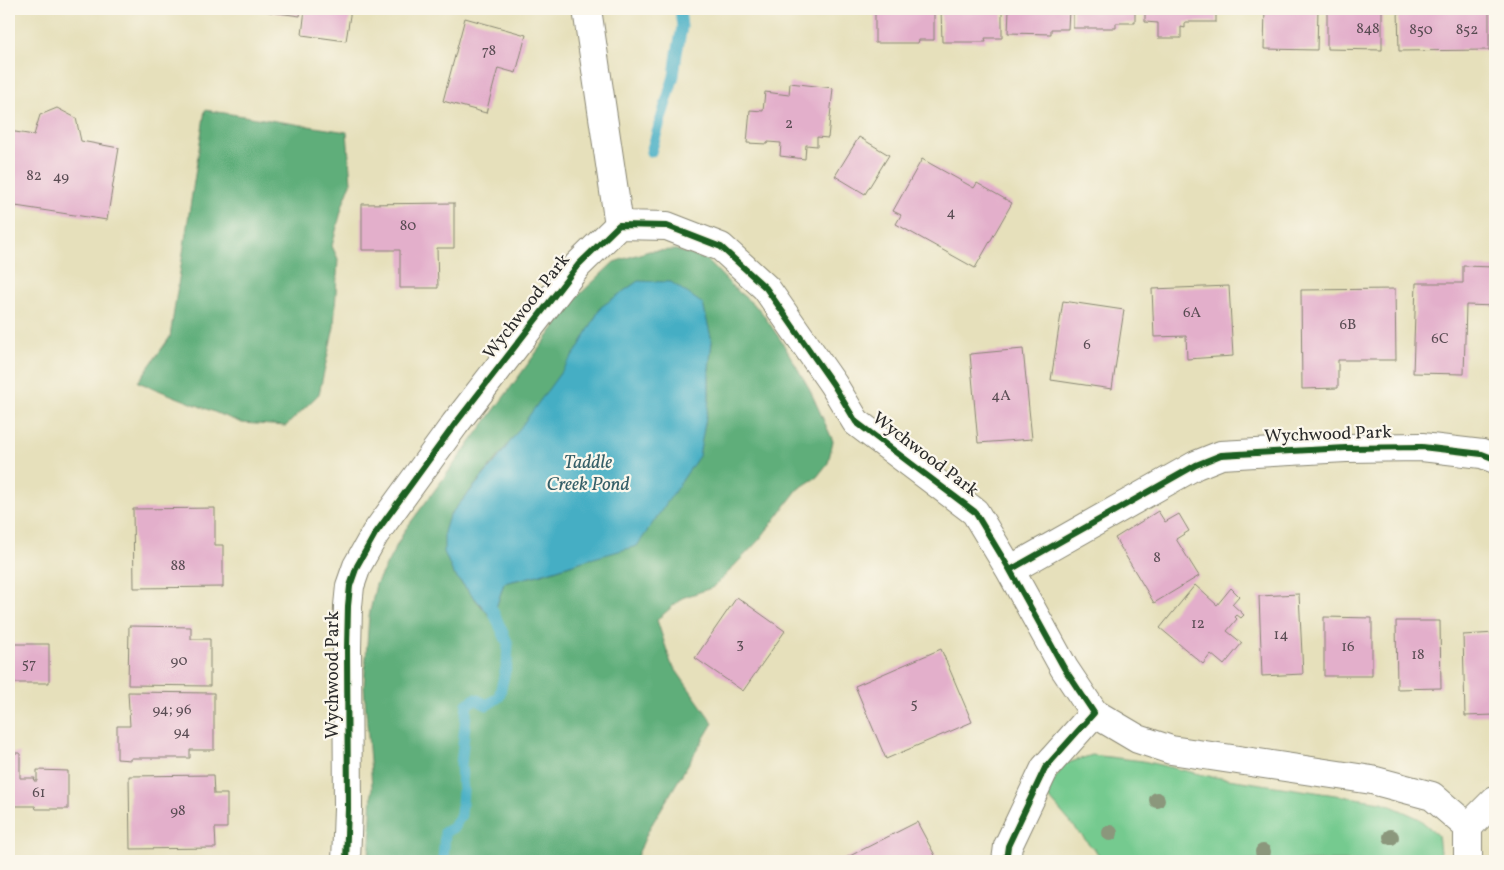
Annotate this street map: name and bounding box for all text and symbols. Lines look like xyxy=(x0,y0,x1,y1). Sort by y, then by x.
house number: 848 xyxy=(1356,19,1380,40)
house number: 850 xyxy=(1409,20,1433,41)
house number: 852 xyxy=(1456,20,1478,41)
house number: 78 xyxy=(482,41,496,62)
house number: 2 xyxy=(785,114,793,135)
house number: 82 xyxy=(26,166,42,187)
house number: 49 xyxy=(53,167,69,188)
house number: 4 xyxy=(947,203,956,224)
house number: 80 xyxy=(400,216,416,237)
street label: Wychwood Park xyxy=(478,249,576,365)
house number: 6A xyxy=(1183,303,1202,324)
house number: 6B xyxy=(1340,315,1356,336)
house number: 6C xyxy=(1431,329,1449,350)
house number: 6 xyxy=(1083,335,1091,356)
house number: 4A xyxy=(991,386,1011,407)
street label: Wychwood Park xyxy=(866,407,984,504)
street label: Wychwood Park xyxy=(1264,420,1393,450)
water label: Taddle Creek Pond xyxy=(546,450,630,498)
house number: 8 xyxy=(1153,548,1161,569)
house number: 88 xyxy=(170,556,186,577)
street label: Wychwood Park xyxy=(321,611,346,739)
house number: 12 xyxy=(1191,614,1205,635)
house number: 14 xyxy=(1274,625,1288,646)
house number: 3 xyxy=(736,634,744,655)
house number: 16 xyxy=(1341,637,1355,658)
house number: 18 xyxy=(1411,645,1425,666)
house number: 90 xyxy=(170,651,188,672)
house number: 57 xyxy=(22,654,36,675)
house number: 5 xyxy=(910,694,918,715)
house number: 94; 96 xyxy=(152,700,192,721)
house number: 94 xyxy=(174,722,190,743)
house number: 61 xyxy=(32,783,46,804)
house number: 98 xyxy=(170,801,186,822)

